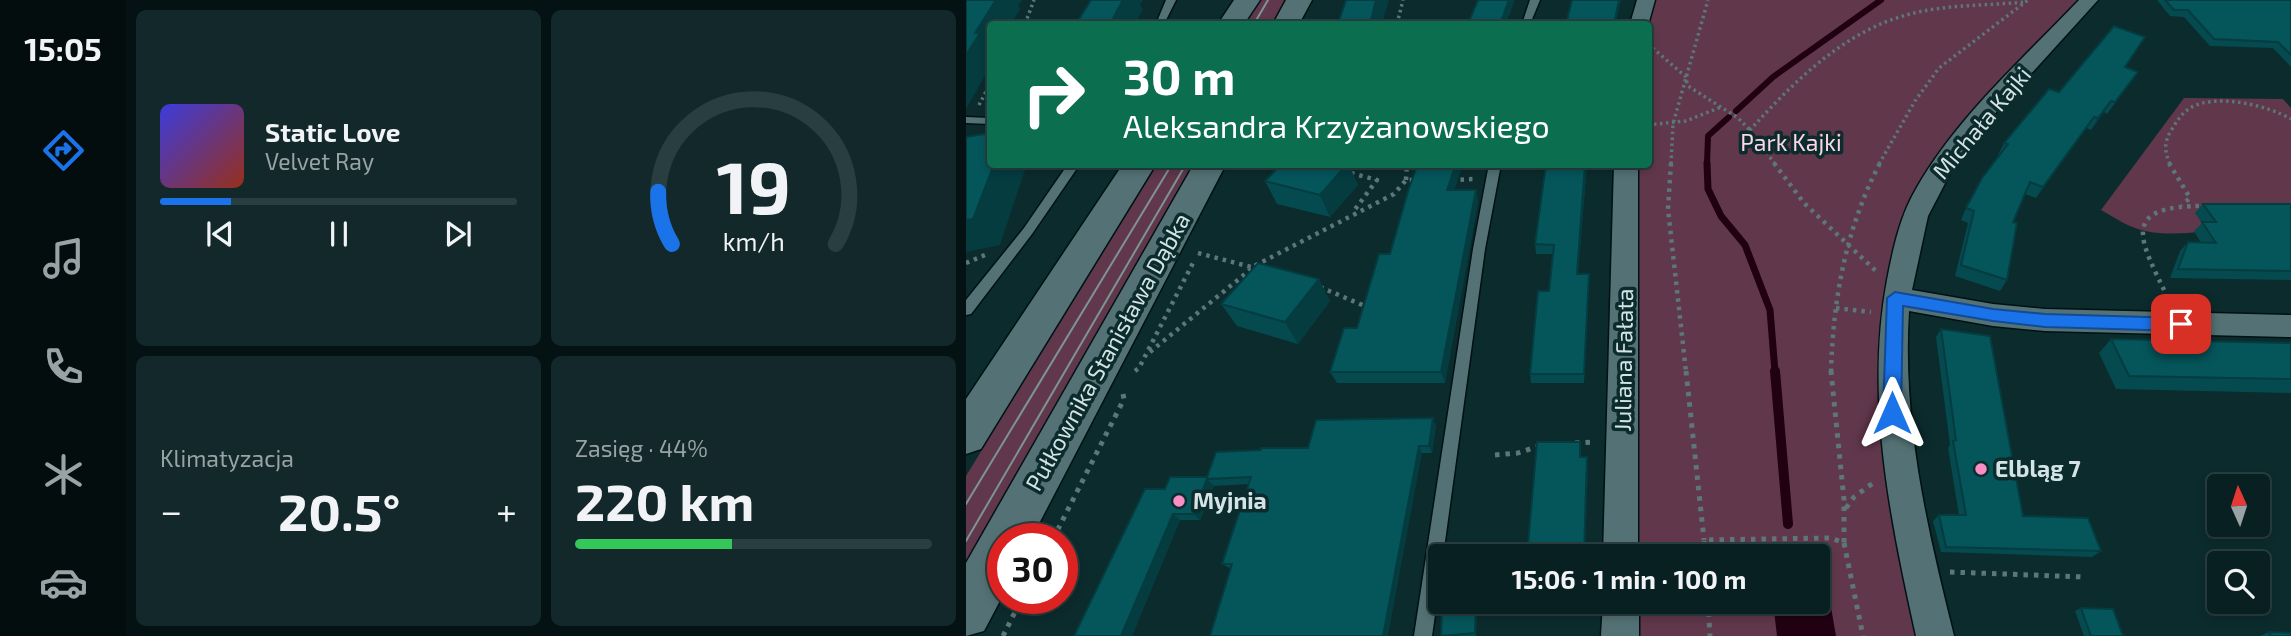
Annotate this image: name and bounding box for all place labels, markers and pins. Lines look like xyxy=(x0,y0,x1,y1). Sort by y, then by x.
pin xyxy=(2151,294,2211,354)
place label: Elbląg 7 xyxy=(1995,454,2081,482)
marker: Elbląg 7 xyxy=(1973,461,1989,477)
place label: Myjnia xyxy=(1193,486,1267,514)
marker: Myjnia xyxy=(1171,493,1187,509)

